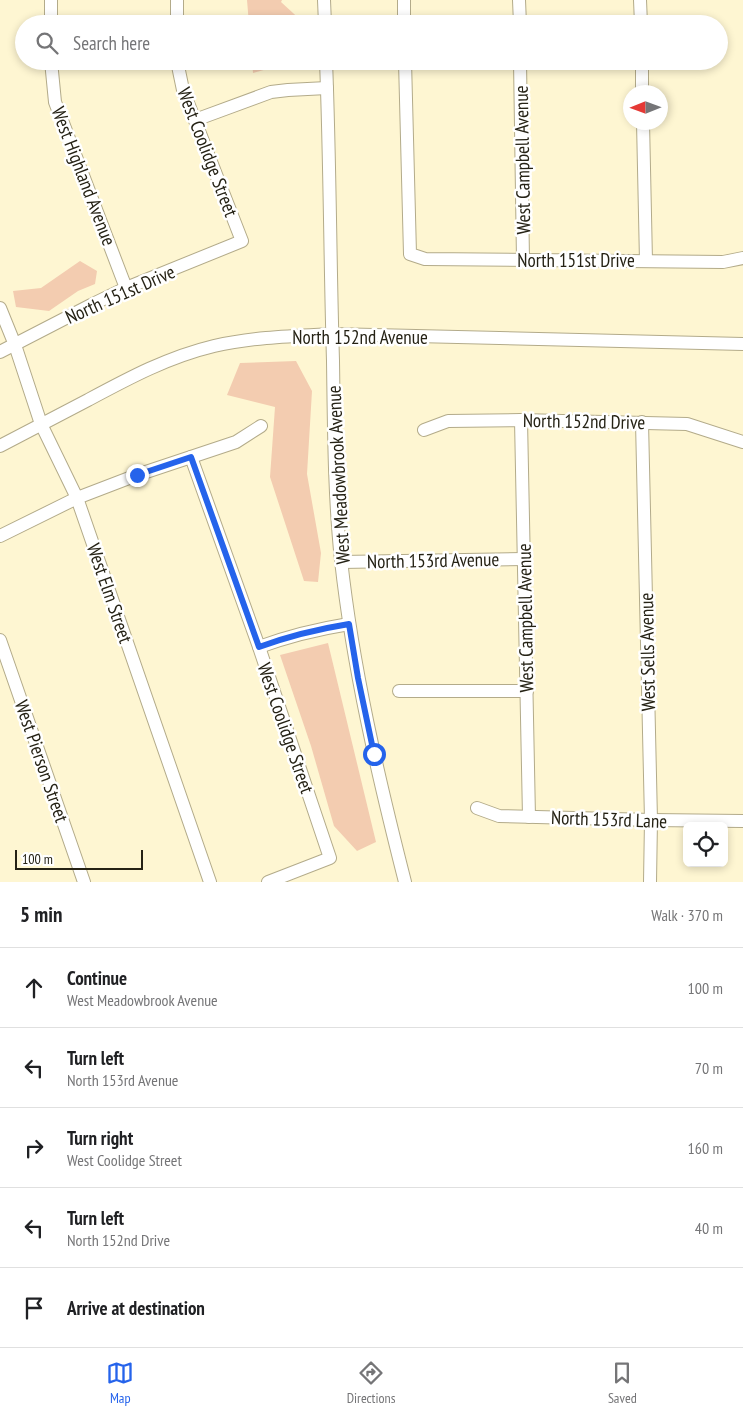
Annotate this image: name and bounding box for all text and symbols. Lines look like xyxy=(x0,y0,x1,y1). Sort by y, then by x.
search box xyxy=(15,15,728,70)
icon: search xyxy=(33,29,61,57)
text: Search here xyxy=(73,31,150,55)
street label: West Coolidge Street xyxy=(172,84,244,221)
street label: West Campbell Avenue xyxy=(509,85,535,235)
north arrow xyxy=(623,85,668,130)
street label: West Highland Avenue xyxy=(47,103,122,249)
street label: North 151st Drive xyxy=(517,248,635,272)
street label: North 151st Drive xyxy=(61,259,179,329)
street label: North 152nd Avenue xyxy=(292,325,428,349)
street label: West Meadowbrook Avenue xyxy=(321,385,355,565)
street label: North 152nd Drive xyxy=(523,408,646,434)
route end xyxy=(126,464,149,487)
street label: West Elm Street xyxy=(82,540,139,647)
street label: West Campbell Avenue xyxy=(512,543,538,693)
street label: North 153rd Avenue xyxy=(367,547,500,573)
street label: West Sells Avenue xyxy=(634,592,660,711)
street label: West Coolidge Street xyxy=(252,660,320,797)
street label: West Pierson Street xyxy=(10,697,74,826)
route start xyxy=(363,743,386,766)
street label: North 153rd Lane xyxy=(550,805,668,833)
map controls xyxy=(683,822,728,867)
button: locate xyxy=(683,822,728,867)
scale bar xyxy=(15,847,142,870)
text: 100 m xyxy=(22,850,53,868)
text: 5 min xyxy=(20,901,62,928)
text: Walk · 370 m xyxy=(651,905,723,925)
text: Continue xyxy=(67,966,127,990)
icon: ahead xyxy=(20,974,48,1002)
text: 100 m xyxy=(688,978,723,998)
text: West Meadowbrook Avenue xyxy=(67,990,218,1010)
text: Turn left xyxy=(67,1046,124,1070)
icon: left xyxy=(20,1054,48,1082)
text: 70 m xyxy=(695,1058,723,1078)
text: North 153rd Avenue xyxy=(67,1070,178,1090)
text: Turn right xyxy=(67,1126,133,1150)
icon: right xyxy=(20,1134,48,1162)
text: 160 m xyxy=(688,1138,723,1158)
text: West Coolidge Street xyxy=(67,1150,182,1170)
text: Turn left xyxy=(67,1206,124,1230)
icon: left xyxy=(20,1214,48,1242)
text: 40 m xyxy=(695,1218,723,1238)
text: North 152nd Drive xyxy=(67,1230,170,1250)
icon: arrive xyxy=(20,1294,48,1322)
text: Arrive at destination xyxy=(67,1296,205,1320)
tab: Map xyxy=(106,1359,134,1407)
tab: Directions xyxy=(347,1359,395,1407)
tab: Saved xyxy=(608,1359,637,1407)

